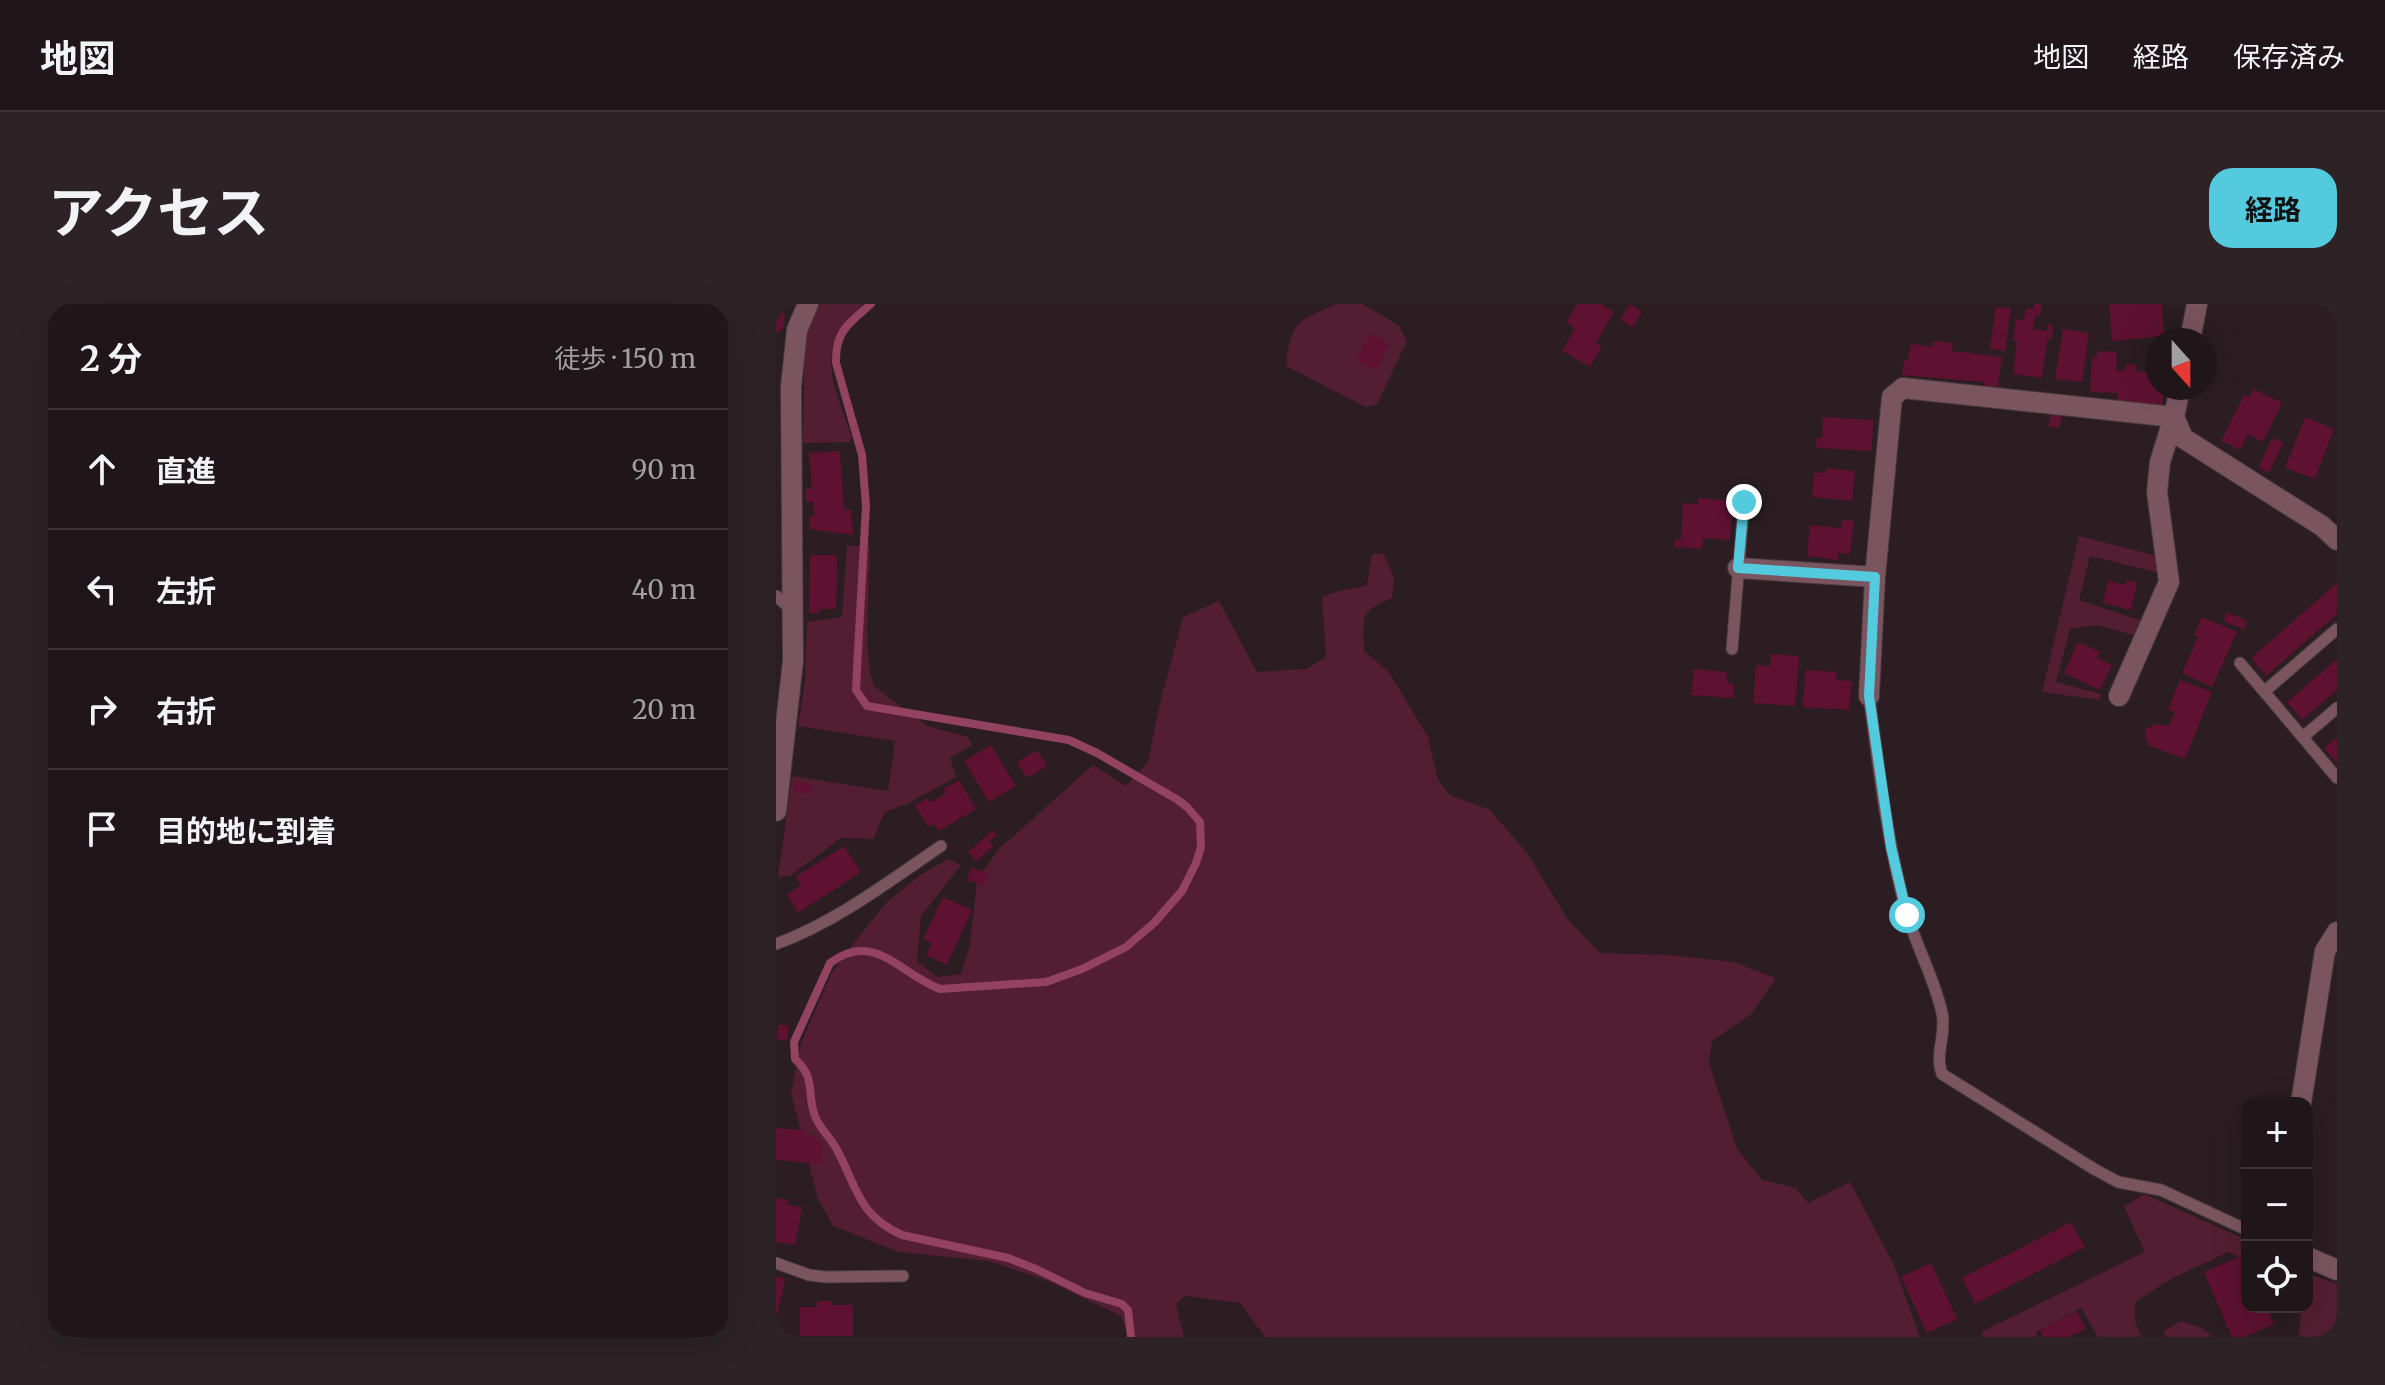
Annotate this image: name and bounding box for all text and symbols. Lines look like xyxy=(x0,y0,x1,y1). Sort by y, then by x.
text: 地図 xyxy=(40,35,116,82)
text: 地図 xyxy=(2033,39,2089,75)
text: 経路 xyxy=(2133,39,2189,75)
text: 保存済み xyxy=(2233,39,2345,75)
button: 経路 xyxy=(2209,168,2337,248)
text: アクセス xyxy=(48,178,269,248)
north arrow xyxy=(2145,328,2217,400)
text: 2 分 xyxy=(80,338,142,380)
text: 徒歩 · 150 m xyxy=(554,342,696,375)
icon: ahead xyxy=(80,447,124,491)
text: 直進 xyxy=(156,452,216,490)
text: 90 m xyxy=(632,453,696,486)
route end xyxy=(1726,484,1762,520)
icon: left xyxy=(80,567,124,611)
text: 左折 xyxy=(156,572,216,610)
text: 40 m xyxy=(632,573,696,606)
icon: right xyxy=(80,687,124,731)
text: 右折 xyxy=(156,692,216,730)
text: 20 m xyxy=(632,693,696,726)
icon: arrive xyxy=(80,807,124,851)
text: 目的地に到着 xyxy=(156,812,336,850)
route start xyxy=(1889,897,1925,933)
map controls xyxy=(2241,1097,2313,1313)
button: + xyxy=(2241,1097,2313,1169)
button: − xyxy=(2241,1169,2313,1241)
button: locate xyxy=(2241,1241,2313,1313)

